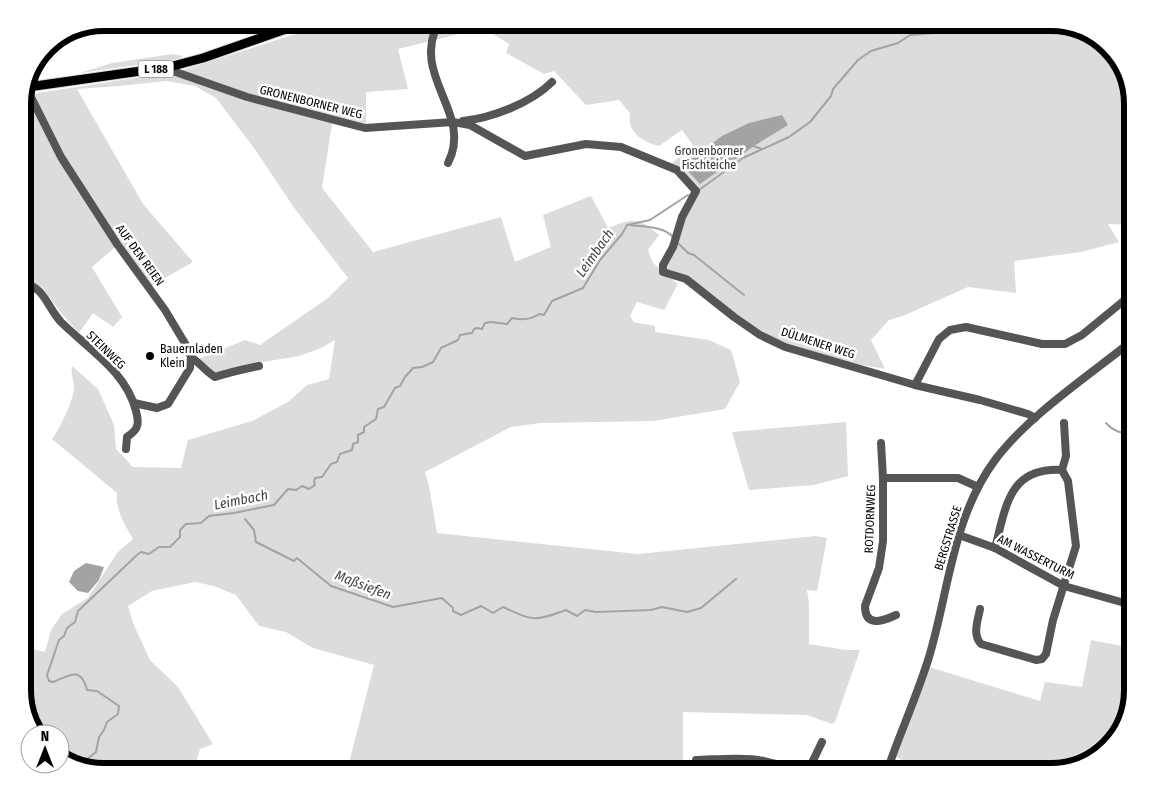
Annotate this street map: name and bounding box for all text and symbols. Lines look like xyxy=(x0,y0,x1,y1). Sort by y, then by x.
road number: L 188 xyxy=(138,61,174,78)
street label: GRONENBORNER WEG xyxy=(258,82,364,122)
park label: Gronenborner Fischteiche xyxy=(675,144,744,172)
street label: AUF DEN REIEN xyxy=(113,222,167,288)
water label: Leimbach xyxy=(572,226,618,280)
street label: DÜLMENER WEG xyxy=(779,323,858,362)
street label: STEINWEG xyxy=(84,328,128,372)
place label: Bauernladen Klein xyxy=(160,342,223,370)
marker: Bauernladen Klein xyxy=(144,350,156,362)
street label: ROTDORNWEG xyxy=(862,484,878,554)
water label: Leimbach xyxy=(213,486,269,514)
street label: BERGSTRASSE xyxy=(932,504,965,572)
street label: AM WASSERTURM xyxy=(995,532,1077,582)
water label: Maßsiefen xyxy=(333,567,393,603)
north arrow xyxy=(20,724,70,774)
text: N xyxy=(41,728,49,745)

